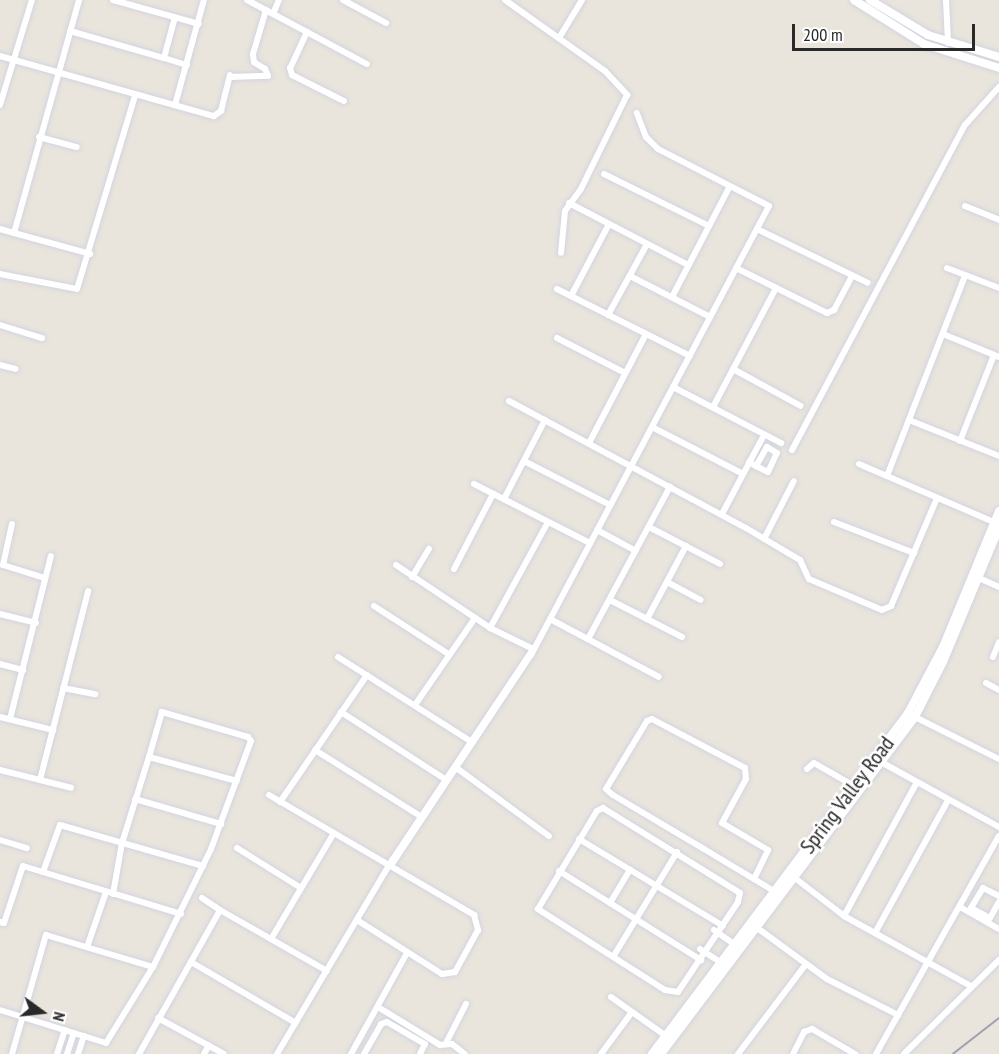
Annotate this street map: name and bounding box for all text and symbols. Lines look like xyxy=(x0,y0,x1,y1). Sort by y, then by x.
scale bar xyxy=(795,12,978,50)
text: 200 m xyxy=(803,23,843,46)
street label: Spring Valley Road xyxy=(794,731,900,859)
north arrow xyxy=(12,982,72,1042)
text: N xyxy=(49,1010,70,1023)

